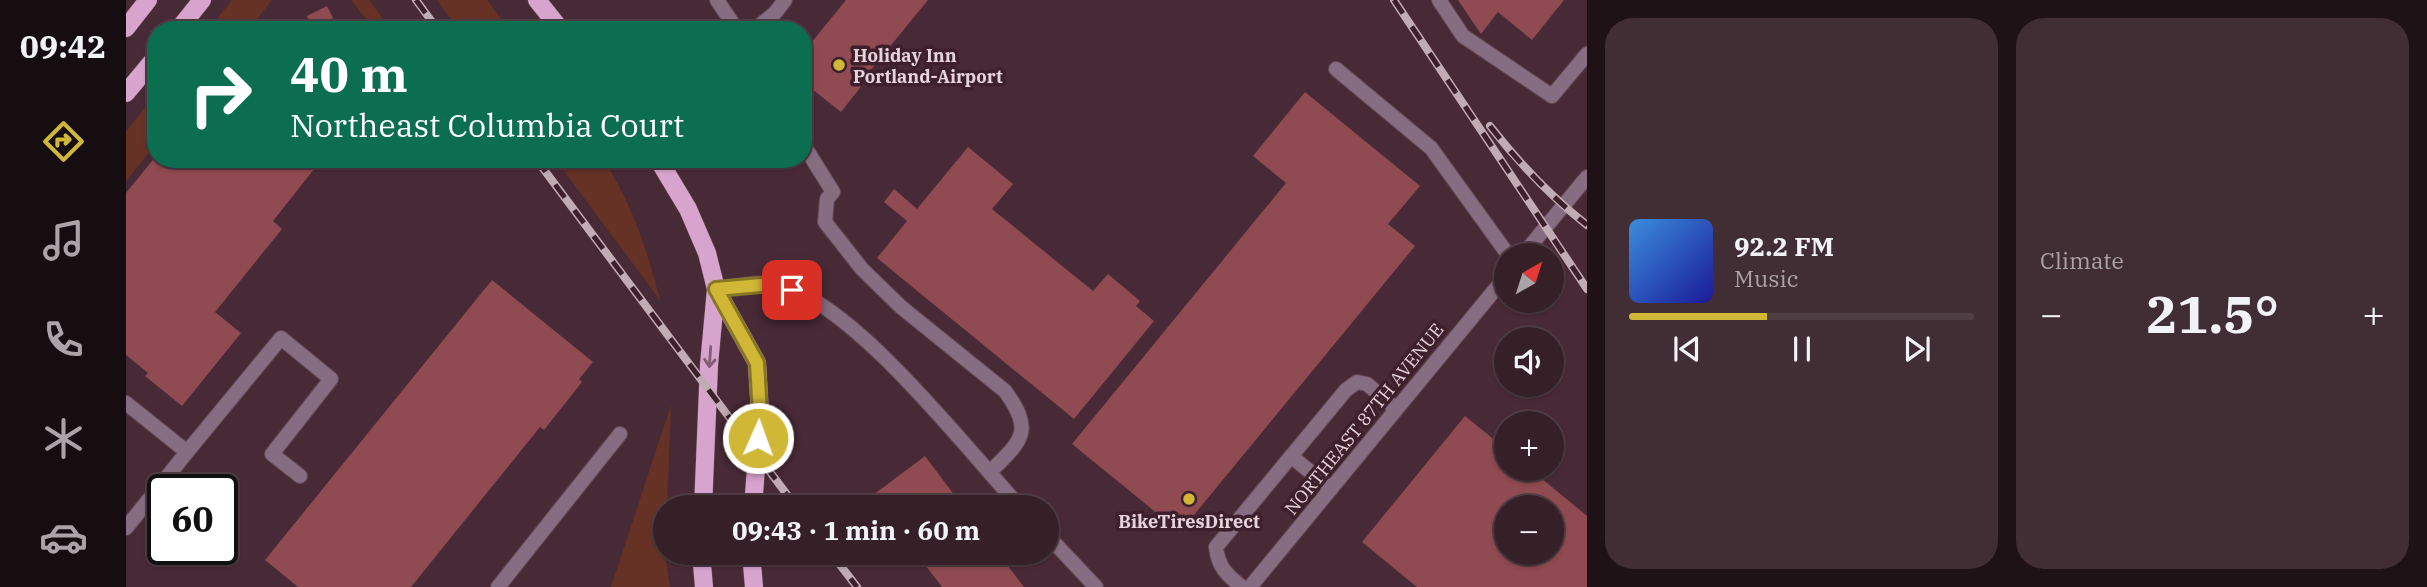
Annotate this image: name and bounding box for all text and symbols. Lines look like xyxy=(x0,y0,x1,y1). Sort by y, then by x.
text: 09:42 xyxy=(20,25,106,67)
text: 40 m xyxy=(290,42,408,105)
place label: Holiday Inn Portland-Airport xyxy=(853,44,1003,88)
icon: right xyxy=(175,49,266,140)
marker: Holiday Inn Portland-Airport xyxy=(831,57,847,73)
text: Northeast Columbia Court xyxy=(290,104,684,146)
icon: directions xyxy=(39,117,88,166)
icon: music xyxy=(39,216,88,265)
text: 92.2 FM xyxy=(1734,229,1834,263)
north arrow xyxy=(1494,243,1564,313)
map controls xyxy=(1494,243,1564,565)
text: Climate xyxy=(2040,245,2124,275)
pin xyxy=(762,260,822,320)
text: Music xyxy=(1734,263,1799,293)
icon: arrive xyxy=(773,271,811,309)
text: 21.5° xyxy=(2146,280,2279,347)
text: − xyxy=(2040,289,2063,338)
text: + xyxy=(2362,289,2385,338)
icon: phone xyxy=(39,315,88,364)
street label: NORTHEAST 87TH AVENUE xyxy=(1280,319,1448,519)
button: sound xyxy=(1494,327,1564,397)
icon: previous xyxy=(1668,330,1706,368)
icon: pause xyxy=(1783,330,1821,368)
icon: next xyxy=(1898,330,1936,368)
one-way arrow xyxy=(703,345,716,368)
position arrow xyxy=(721,401,795,475)
button: + xyxy=(1494,411,1564,481)
icon: climate xyxy=(39,414,88,463)
speed limit sign: 60 xyxy=(147,474,238,565)
marker: BikeTiresDirect xyxy=(1181,491,1197,507)
button: − xyxy=(1494,495,1564,565)
place label: BikeTiresDirect xyxy=(1118,510,1260,533)
icon: car xyxy=(39,513,88,562)
text: 09:43 · 1 min · 60 m xyxy=(732,513,980,547)

